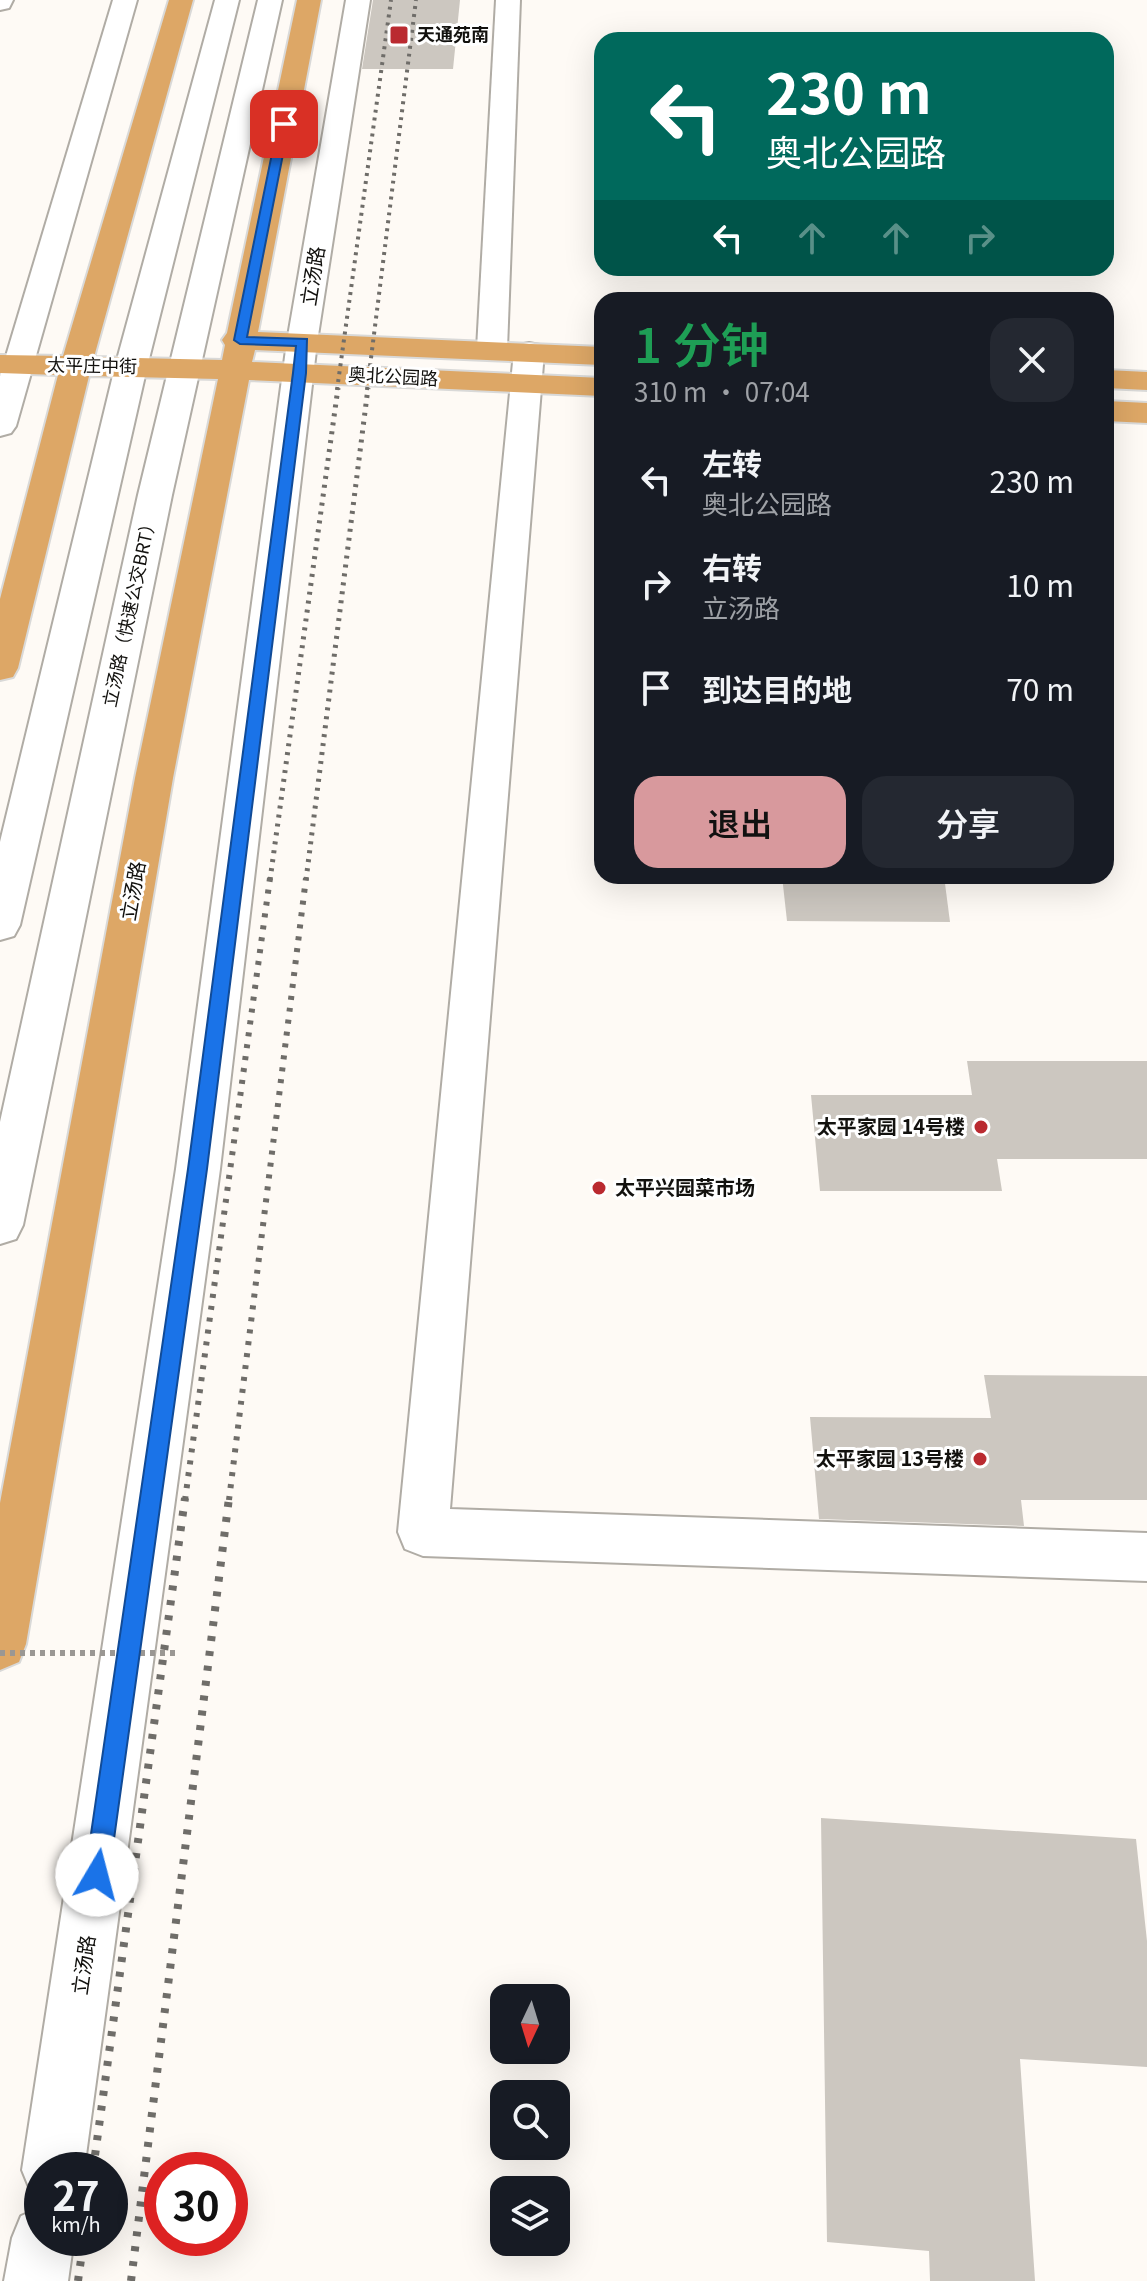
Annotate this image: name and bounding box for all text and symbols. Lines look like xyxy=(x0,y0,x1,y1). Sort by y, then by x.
place label: 天通苑南 xyxy=(417,20,489,46)
marker: 天通苑南 xyxy=(388,24,410,46)
text: 230 m xyxy=(766,49,932,130)
icon: left xyxy=(634,64,738,168)
pin xyxy=(250,90,318,158)
icon: arrive xyxy=(262,102,306,146)
text: 奥北公园路 xyxy=(766,124,946,176)
icon: left xyxy=(706,216,750,260)
icon: ahead xyxy=(790,216,834,260)
icon: ahead xyxy=(874,216,918,260)
icon: right xyxy=(958,216,1002,260)
street label: 立汤路 xyxy=(293,244,331,308)
text: 1 分钟 xyxy=(634,307,769,377)
button: close xyxy=(990,318,1074,402)
street label: 太平庄中街 xyxy=(47,350,137,378)
street label: 奥北公园路 xyxy=(347,360,439,390)
text: 310 m · 07:04 xyxy=(634,372,810,409)
text: 左转 xyxy=(702,440,762,484)
icon: left xyxy=(634,458,678,502)
text: 230 m xyxy=(990,458,1074,502)
text: 奥北公园路 xyxy=(702,484,832,521)
street label: 立汤路（快速公交BRT） xyxy=(95,512,161,709)
text: 右转 xyxy=(702,544,762,588)
icon: right xyxy=(634,562,678,606)
text: 10 m xyxy=(1006,562,1074,606)
text: 立汤路 xyxy=(702,588,780,625)
icon: arrive xyxy=(634,666,678,710)
text: 到达目的地 xyxy=(702,666,852,710)
text: 70 m xyxy=(1006,666,1074,710)
button: 退出 xyxy=(634,776,846,868)
button: 分享 xyxy=(862,776,1074,868)
street label: 立汤路 xyxy=(112,859,151,923)
place label: 太平家园 14号楼 xyxy=(817,1111,965,1140)
marker: 太平家园 14号楼 xyxy=(972,1118,990,1136)
place label: 太平兴园菜市场 xyxy=(615,1172,755,1201)
marker: 太平兴园菜市场 xyxy=(590,1179,608,1197)
place label: 太平家园 13号楼 xyxy=(816,1443,964,1472)
marker: 太平家园 13号楼 xyxy=(971,1450,989,1468)
position arrow xyxy=(55,1833,139,1917)
street label: 立汤路 xyxy=(64,1933,101,1997)
north arrow xyxy=(490,1984,570,2064)
map controls xyxy=(490,1984,570,2256)
button: search xyxy=(490,2080,570,2160)
speed limit sign: 30 xyxy=(144,2152,248,2256)
text: 27 xyxy=(52,2165,100,2223)
button: layers xyxy=(490,2176,570,2256)
text: km/h xyxy=(51,2209,101,2238)

